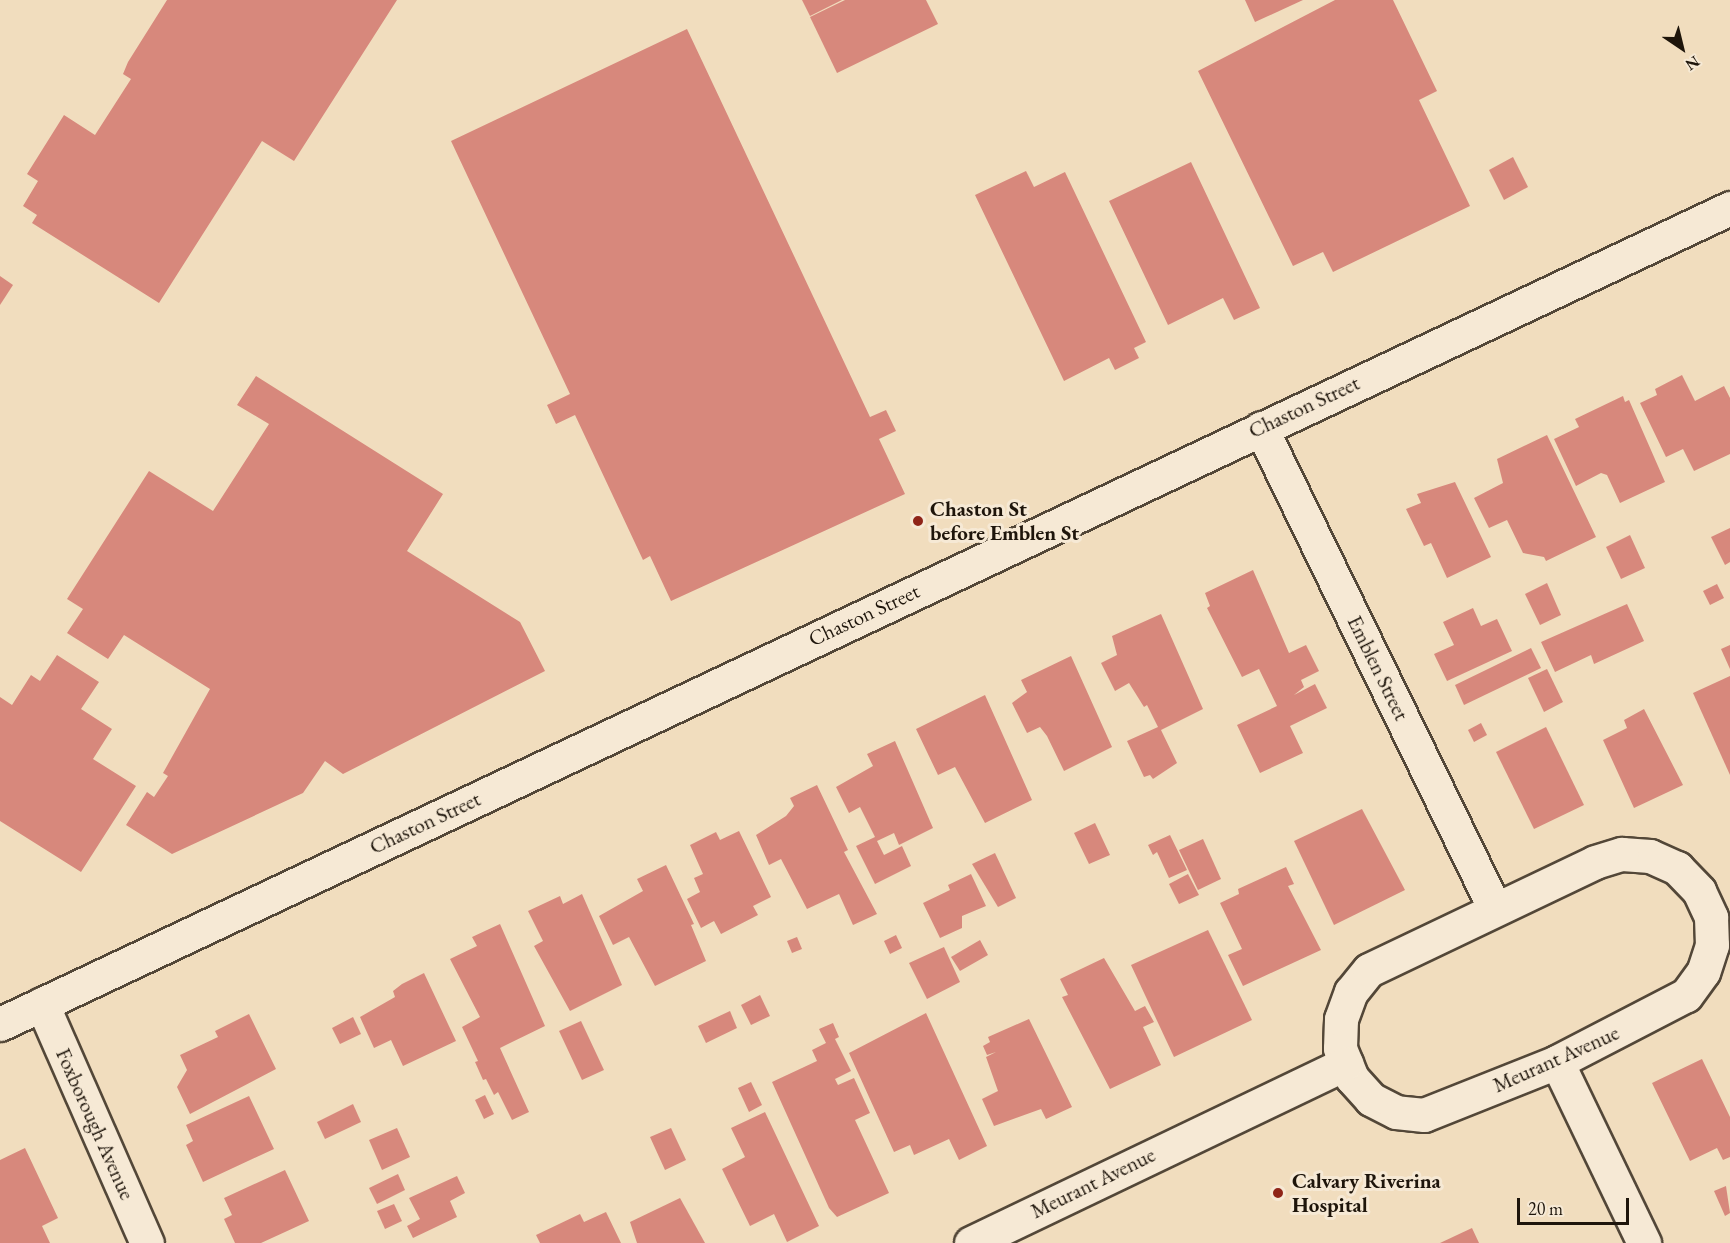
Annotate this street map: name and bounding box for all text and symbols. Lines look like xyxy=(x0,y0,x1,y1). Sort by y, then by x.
north arrow xyxy=(1652,18,1712,78)
text: N xyxy=(1681,51,1704,75)
street label: Chaston Street xyxy=(1245,370,1363,444)
place label: Chaston St before Emblen St xyxy=(930,496,1079,546)
marker: Chaston St before Emblen St xyxy=(911,514,925,528)
street label: Chaston Street xyxy=(805,578,923,652)
street label: Emblen Street xyxy=(1342,612,1414,724)
street label: Chaston Street xyxy=(366,786,484,860)
street label: Meurant Avenue xyxy=(1489,1020,1623,1098)
street label: Foxborough Avenue xyxy=(50,1044,140,1204)
street label: Meurant Avenue xyxy=(1027,1142,1159,1224)
place label: Calvary Riverina Hospital xyxy=(1292,1168,1441,1218)
marker: Calvary Riverina Hospital xyxy=(1269,1184,1287,1202)
scale bar xyxy=(1520,1186,1632,1224)
text: 20 m xyxy=(1528,1197,1563,1220)

